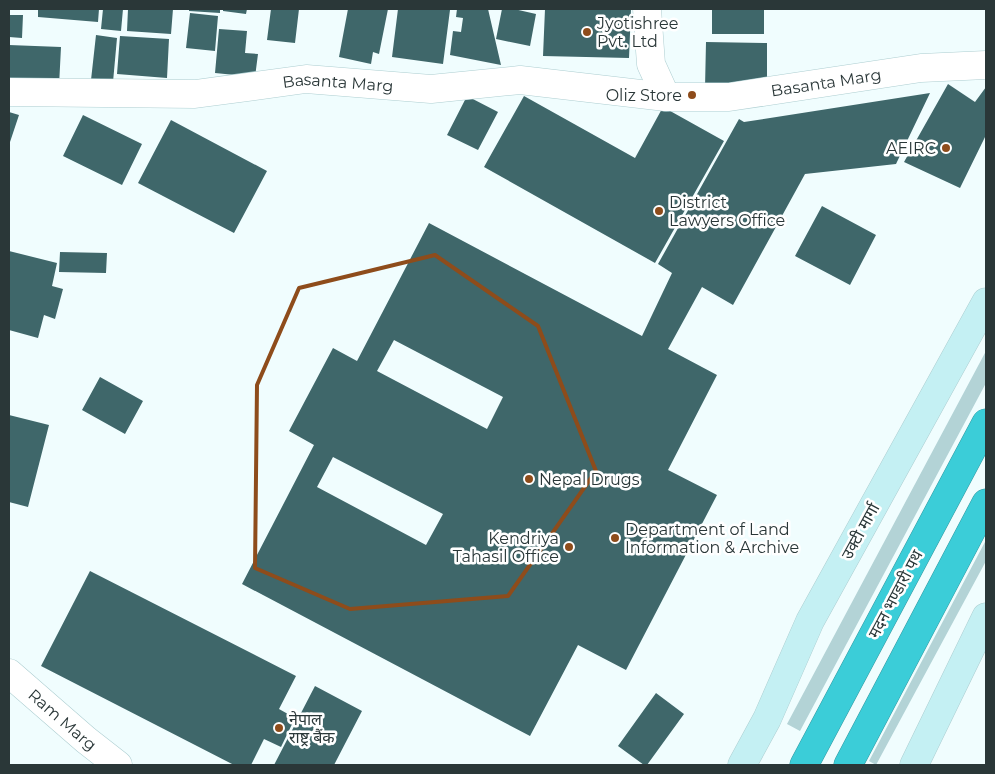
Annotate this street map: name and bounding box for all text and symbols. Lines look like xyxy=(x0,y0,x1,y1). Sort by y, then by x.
place label: Jyotishree Pvt. Ltd xyxy=(596,14,678,51)
marker: Jyotishree Pvt. Ltd xyxy=(581,26,593,38)
street label: Basanta Marg xyxy=(770,65,883,101)
street label: Basanta Marg xyxy=(281,70,394,96)
place label: Oliz Store xyxy=(606,86,682,105)
marker: Oliz Store xyxy=(686,89,698,101)
place label: AEIRC xyxy=(886,139,936,158)
marker: AEIRC xyxy=(940,142,952,154)
place label: District Lawyers Office xyxy=(669,193,785,230)
marker: District Lawyers Office xyxy=(653,205,665,217)
place label: Nepal Drugs xyxy=(539,470,640,489)
marker: Nepal Drugs xyxy=(523,473,535,485)
street label: उक्टी मार्गा xyxy=(837,499,884,562)
place label: Department of Land Information & Archive xyxy=(625,520,799,557)
place label: Kendriya Tahasil Office xyxy=(453,529,559,566)
marker: Department of Land Information & Archive xyxy=(609,532,621,544)
marker: Kendriya Tahasil Office xyxy=(563,541,575,553)
street label: मदन भण्डारी पथ xyxy=(864,546,927,641)
street label: Ram Marg xyxy=(24,685,100,755)
place label: नेपाल राष्ट्र बैंक xyxy=(289,710,335,747)
marker: नेपाल राष्ट्र बैंक xyxy=(273,722,285,734)

